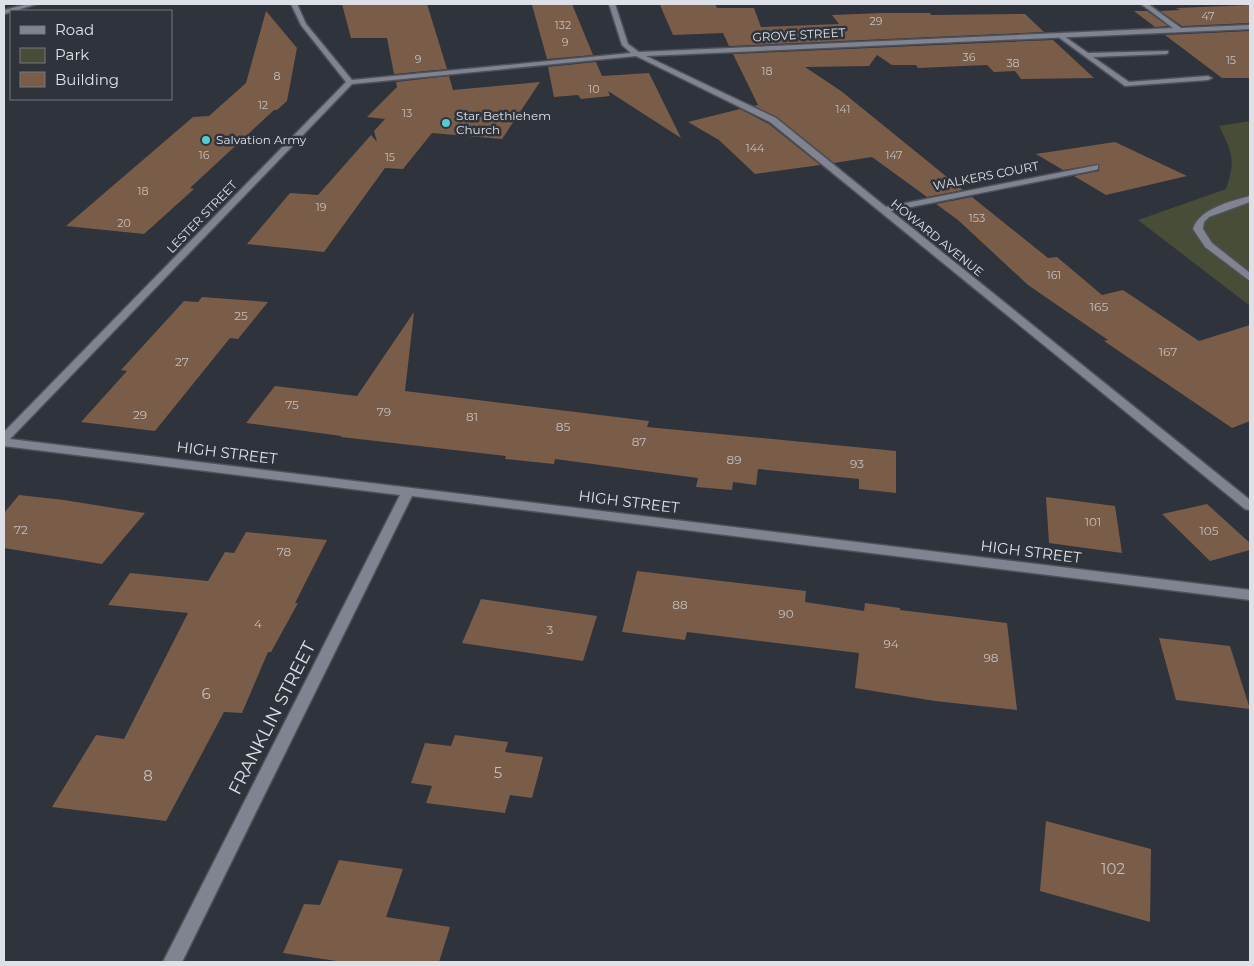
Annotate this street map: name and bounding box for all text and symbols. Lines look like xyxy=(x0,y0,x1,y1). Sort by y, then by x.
house number: 47 xyxy=(1201,9,1215,23)
legend xyxy=(10,10,172,100)
house number: 29 xyxy=(870,14,883,28)
house number: 132 xyxy=(555,18,571,32)
text: Road xyxy=(55,20,94,39)
street label: GROVE STREET xyxy=(752,25,846,44)
house number: 9 xyxy=(562,35,569,49)
text: Park xyxy=(55,45,89,64)
house number: 36 xyxy=(963,50,976,64)
house number: 9 xyxy=(415,52,422,66)
house number: 15 xyxy=(1226,53,1236,67)
house number: 38 xyxy=(1006,56,1020,70)
house number: 18 xyxy=(762,64,773,78)
house number: 8 xyxy=(273,69,281,83)
text: Building xyxy=(55,70,119,89)
house number: 10 xyxy=(588,82,600,96)
house number: 12 xyxy=(258,98,268,112)
house number: 141 xyxy=(836,102,850,116)
house number: 13 xyxy=(402,106,412,120)
place label: Star Bethlehem Church xyxy=(456,108,551,137)
marker: Star Bethlehem Church xyxy=(440,117,452,129)
place label: Salvation Army xyxy=(216,132,307,147)
marker: Salvation Army xyxy=(200,134,212,146)
house number: 144 xyxy=(746,141,765,155)
house number: 16 xyxy=(199,148,210,162)
house number: 147 xyxy=(885,148,903,162)
house number: 15 xyxy=(385,150,395,164)
street label: WALKERS COURT xyxy=(932,158,1040,193)
street label: LESTER STREET xyxy=(163,177,240,256)
house number: 18 xyxy=(138,184,149,198)
street label: HOWARD AVENUE xyxy=(888,196,987,279)
house number: 19 xyxy=(316,200,327,214)
house number: 153 xyxy=(969,211,985,225)
house number: 20 xyxy=(117,216,131,230)
house number: 161 xyxy=(1047,268,1061,282)
house number: 165 xyxy=(1090,299,1108,314)
house number: 25 xyxy=(234,308,248,323)
house number: 167 xyxy=(1159,344,1177,359)
house number: 27 xyxy=(175,354,189,369)
house number: 75 xyxy=(285,397,299,412)
house number: 79 xyxy=(377,404,391,419)
house number: 29 xyxy=(133,407,147,422)
house number: 81 xyxy=(466,409,478,424)
house number: 85 xyxy=(556,419,570,434)
house number: 87 xyxy=(632,434,646,449)
street label: HIGH STREET xyxy=(175,437,279,468)
house number: 89 xyxy=(727,452,741,467)
house number: 93 xyxy=(850,456,864,471)
street label: HIGH STREET xyxy=(577,486,681,517)
house number: 101 xyxy=(1085,514,1101,529)
house number: 72 xyxy=(14,522,28,537)
house number: 105 xyxy=(1199,523,1219,538)
street label: HIGH STREET xyxy=(979,536,1083,567)
house number: 78 xyxy=(277,544,292,559)
house number: 88 xyxy=(672,597,688,612)
house number: 90 xyxy=(778,606,794,621)
house number: 4 xyxy=(254,616,262,631)
house number: 3 xyxy=(547,622,554,637)
house number: 94 xyxy=(883,636,899,651)
street label: FRANKLIN STREET xyxy=(224,637,320,798)
house number: 98 xyxy=(984,650,999,665)
house number: 6 xyxy=(201,684,211,703)
house number: 5 xyxy=(494,763,502,782)
house number: 8 xyxy=(143,766,153,785)
house number: 102 xyxy=(1101,859,1125,878)

